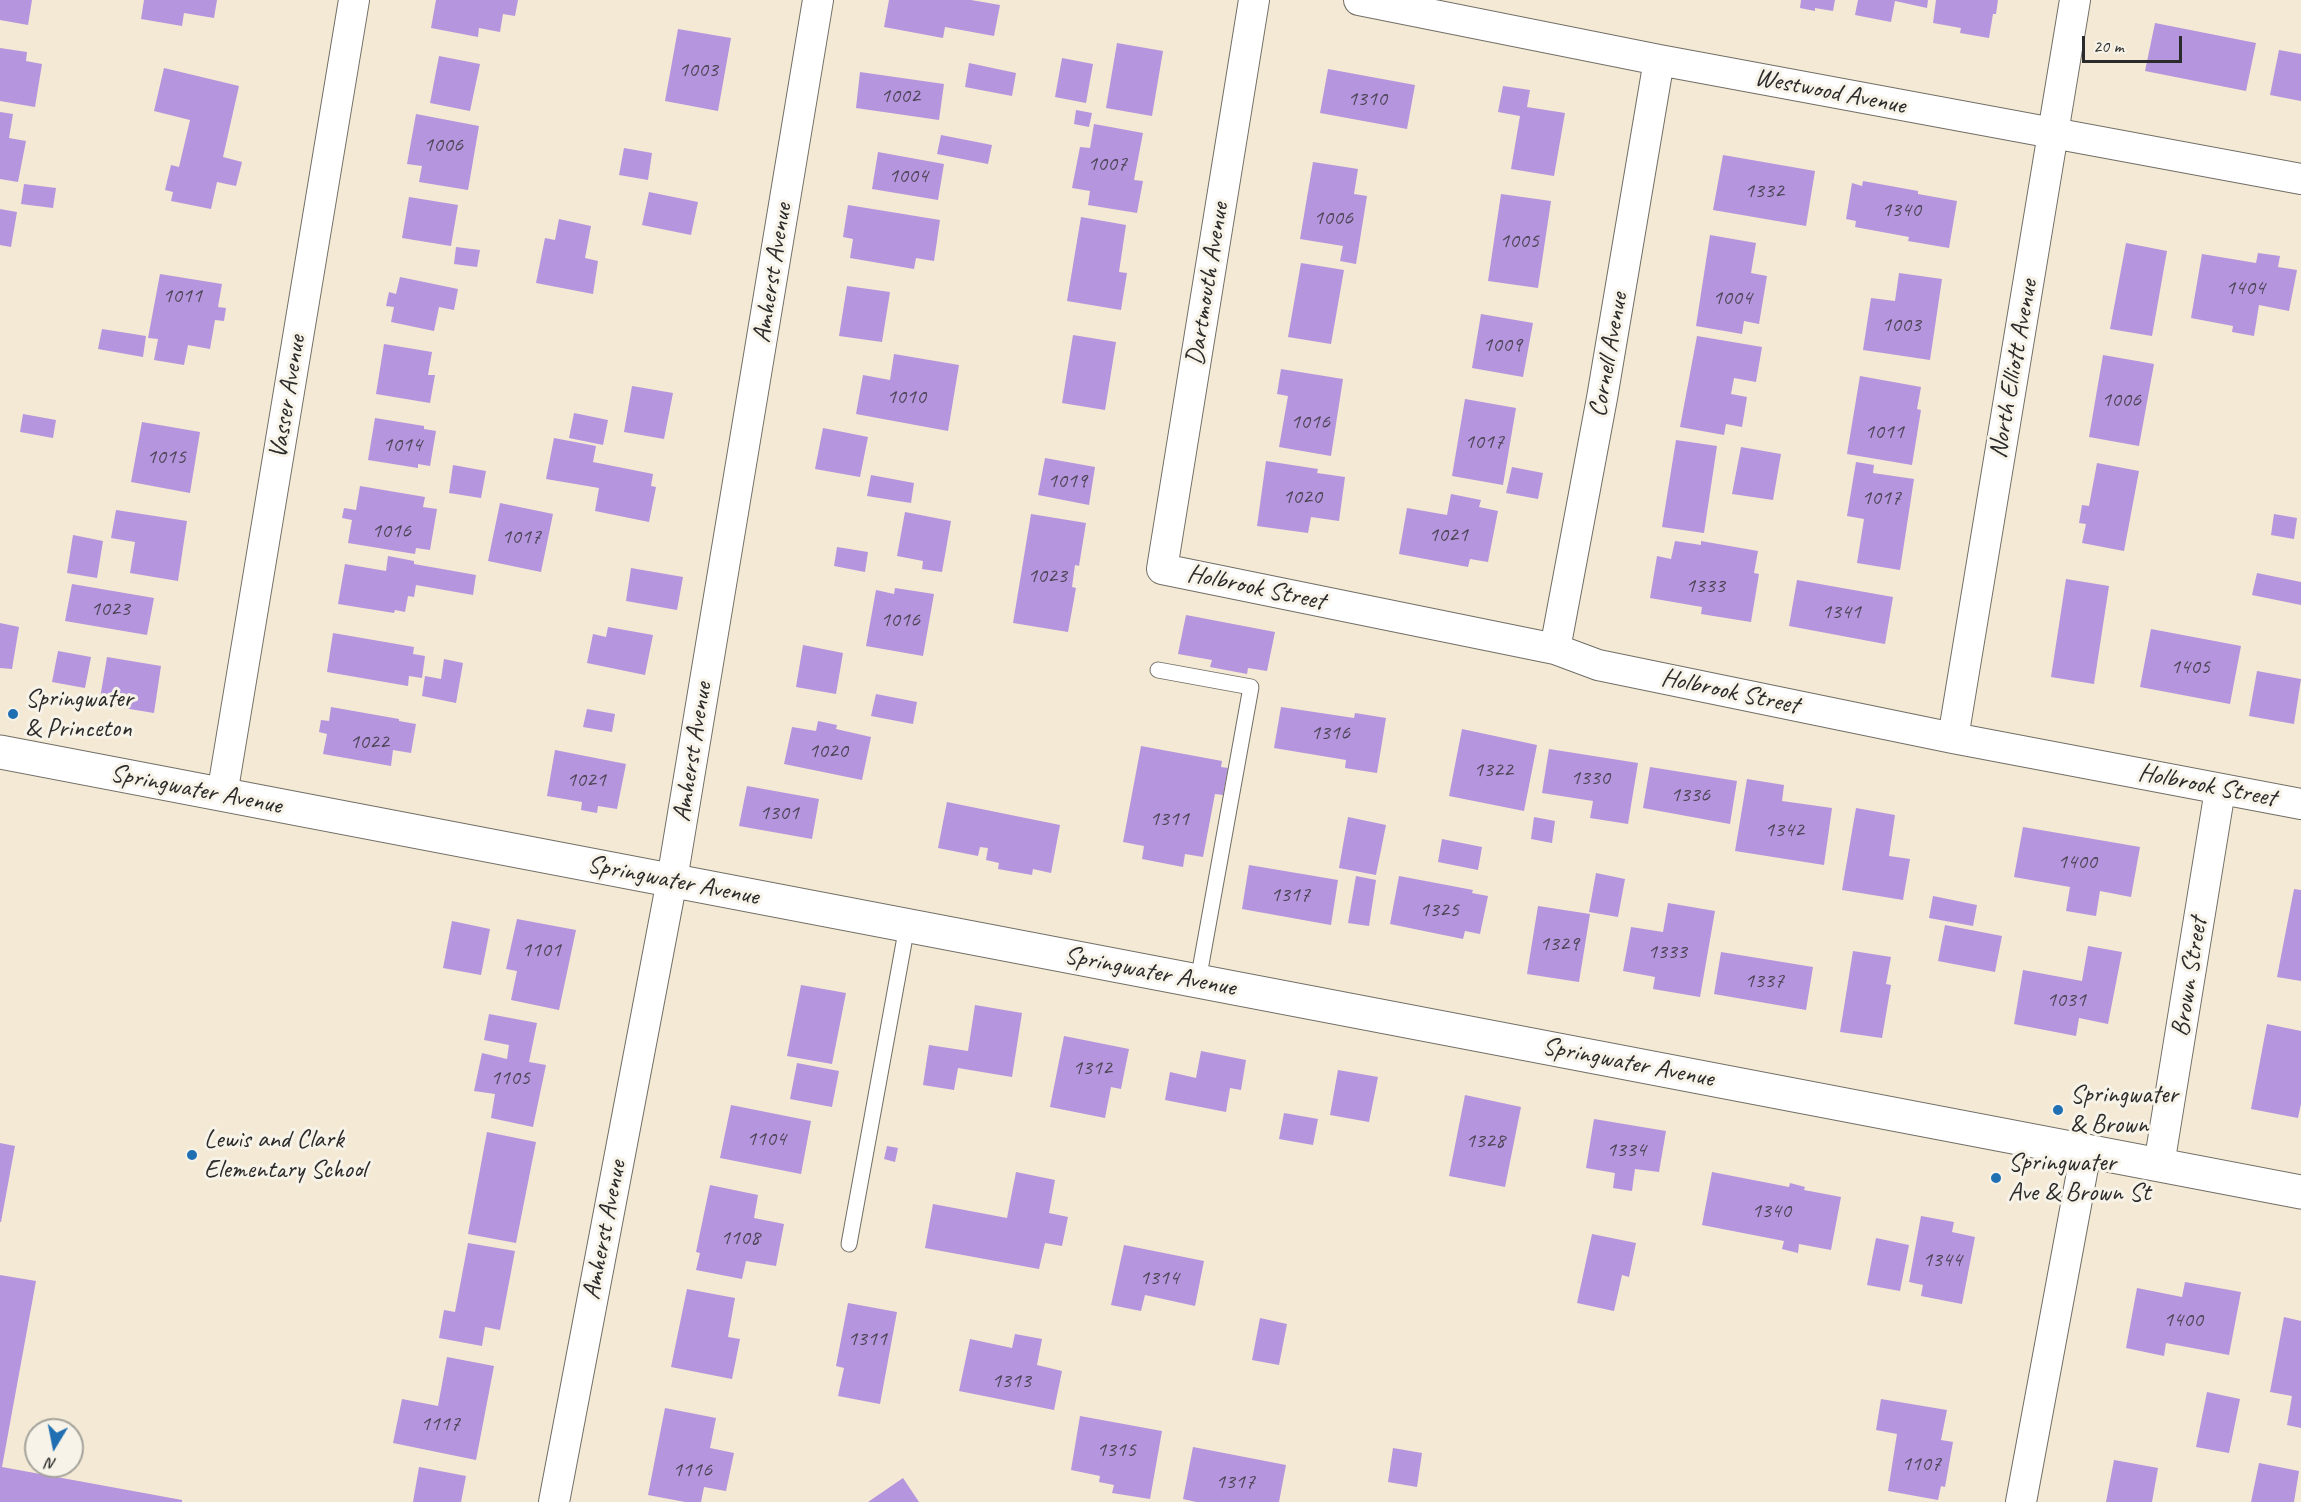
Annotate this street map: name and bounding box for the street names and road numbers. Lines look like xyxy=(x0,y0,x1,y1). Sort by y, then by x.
street label: Westwood Avenue xyxy=(1752,62,1908,122)
street label: Dartmouth Avenue xyxy=(1180,200,1236,368)
street label: Amherst Avenue xyxy=(747,201,799,345)
street label: North Elliott Avenue xyxy=(1983,277,2045,461)
street label: Cornell Avenue xyxy=(1583,290,1635,420)
street label: Vasser Avenue xyxy=(263,333,313,461)
street label: Holbrook Street xyxy=(1184,558,1328,618)
street label: Holbrook Street xyxy=(1658,662,1802,722)
street label: Amherst Avenue xyxy=(667,680,719,824)
street label: Holbrook Street xyxy=(2135,757,2279,815)
street label: Springwater Avenue xyxy=(108,758,284,822)
street label: Springwater Avenue xyxy=(585,849,761,913)
street label: Brown Street xyxy=(2165,915,2215,1039)
street label: Springwater Avenue xyxy=(1062,940,1238,1004)
street label: Springwater Avenue xyxy=(1540,1031,1716,1095)
street label: Amherst Avenue xyxy=(576,1158,634,1302)

